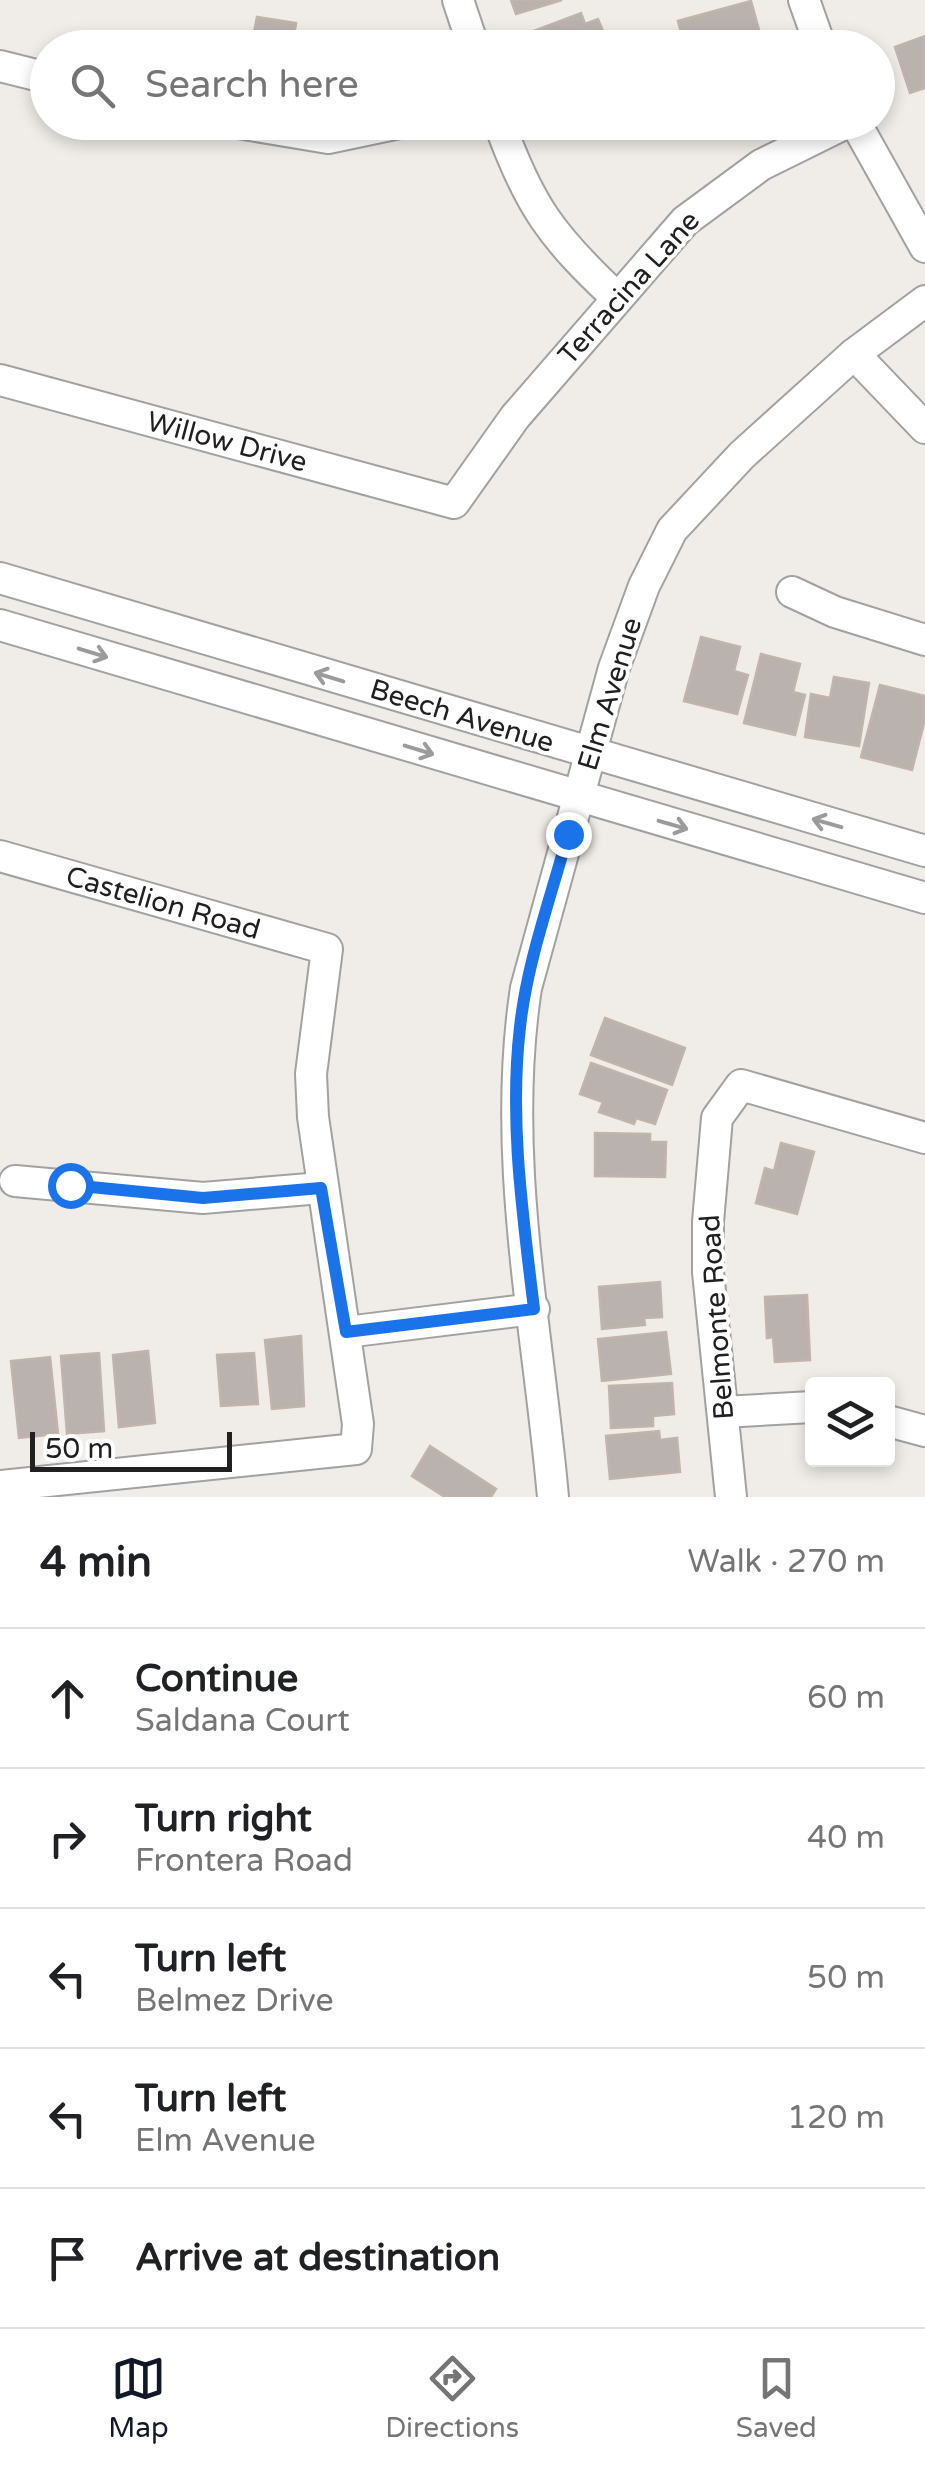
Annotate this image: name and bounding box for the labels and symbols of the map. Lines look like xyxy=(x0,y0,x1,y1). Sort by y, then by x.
street label: Terracina Lane xyxy=(551,204,707,372)
street label: Willow Drive xyxy=(143,404,311,480)
street label: Elm Avenue xyxy=(571,613,649,775)
one-way arrow xyxy=(77,645,109,663)
one-way arrow xyxy=(314,667,345,685)
street label: Beech Avenue xyxy=(366,672,558,760)
one-way arrow xyxy=(403,742,435,760)
route end xyxy=(546,812,592,858)
one-way arrow xyxy=(812,813,843,831)
one-way arrow xyxy=(657,817,688,835)
street label: Castelion Road xyxy=(62,859,264,947)
route start xyxy=(48,1163,94,1209)
street label: Belmonte Road xyxy=(693,1213,741,1421)
scale bar xyxy=(30,1427,232,1472)

